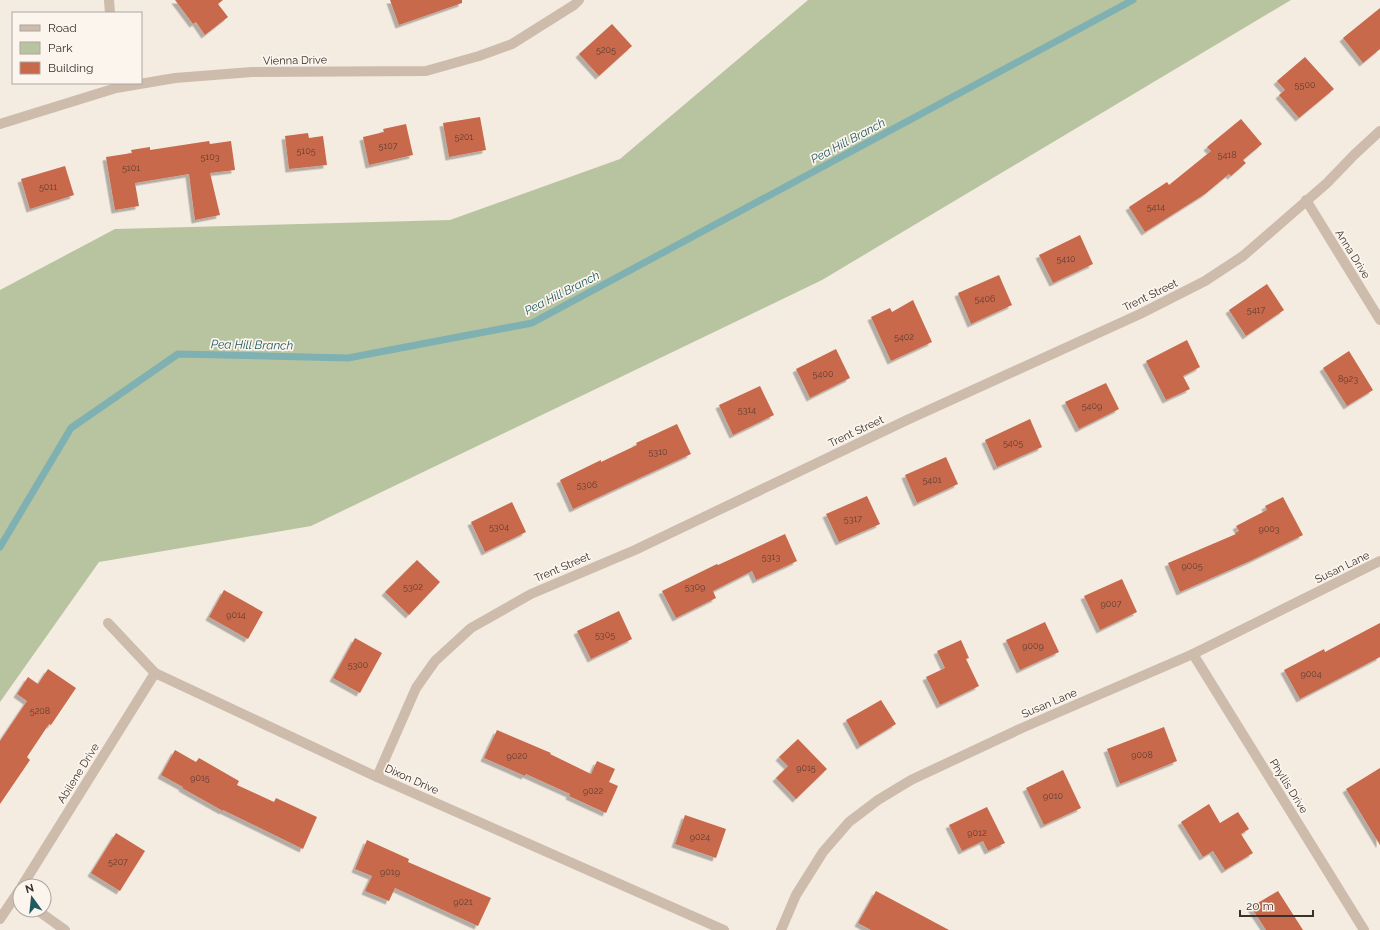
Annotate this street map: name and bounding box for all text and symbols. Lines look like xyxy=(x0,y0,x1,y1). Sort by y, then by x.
legend xyxy=(12,12,142,84)
text: Road xyxy=(48,21,77,35)
text: Park xyxy=(48,41,73,55)
house number: 5205 xyxy=(596,45,616,55)
street label: Vienna Drive xyxy=(263,53,328,68)
text: Building xyxy=(48,61,94,75)
house number: 5500 xyxy=(1295,80,1316,90)
water label: Pea Hill Branch xyxy=(808,115,888,167)
house number: 5201 xyxy=(455,132,474,142)
house number: 5107 xyxy=(378,141,398,151)
house number: 5105 xyxy=(296,146,316,156)
house number: 5418 xyxy=(1217,150,1237,160)
house number: 5103 xyxy=(200,152,220,162)
house number: 5101 xyxy=(122,163,140,173)
house number: 5011 xyxy=(39,182,57,192)
house number: 5414 xyxy=(1147,202,1165,212)
street label: Anna Drive xyxy=(1332,227,1373,282)
house number: 5410 xyxy=(1056,254,1076,264)
water label: Pea Hill Branch xyxy=(522,268,602,318)
street label: Trent Street xyxy=(1121,276,1180,314)
house number: 5406 xyxy=(975,294,996,304)
house number: 5417 xyxy=(1247,305,1265,315)
house number: 5402 xyxy=(894,332,914,342)
water label: Pea Hill Branch xyxy=(211,337,294,353)
house number: 5400 xyxy=(813,369,834,379)
house number: 8923 xyxy=(1338,374,1358,384)
house number: 5409 xyxy=(1082,401,1102,411)
house number: 5314 xyxy=(738,405,756,415)
street label: Trent Street xyxy=(827,413,886,450)
house number: 5405 xyxy=(1003,438,1023,448)
house number: 5310 xyxy=(648,447,668,457)
house number: 5401 xyxy=(922,475,942,485)
house number: 5306 xyxy=(577,480,598,490)
house number: 5317 xyxy=(844,514,862,524)
house number: 5304 xyxy=(489,522,509,532)
house number: 9003 xyxy=(1258,524,1280,534)
street label: Susan Lane xyxy=(1313,548,1372,586)
street label: Trent Street xyxy=(532,550,592,585)
house number: 5313 xyxy=(762,552,780,562)
house number: 9005 xyxy=(1181,561,1203,571)
house number: 5302 xyxy=(403,582,423,592)
house number: 5309 xyxy=(685,582,705,592)
house number: 9007 xyxy=(1100,599,1122,609)
house number: 9014 xyxy=(226,610,246,620)
house number: 5305 xyxy=(595,630,615,640)
house number: 9009 xyxy=(1022,641,1044,651)
house number: 5300 xyxy=(348,660,369,670)
house number: 9004 xyxy=(1300,669,1322,679)
street label: Susan Lane xyxy=(1019,686,1079,721)
house number: 5208 xyxy=(30,706,50,716)
street label: Abilene Drive xyxy=(55,741,102,806)
house number: 9008 xyxy=(1131,750,1153,760)
house number: 9020 xyxy=(507,751,528,761)
street label: Phyllis Drive xyxy=(1267,757,1311,816)
street label: Dixon Drive xyxy=(383,762,441,797)
house number: 9015 xyxy=(796,763,816,773)
house number: 9015 xyxy=(190,773,210,783)
house number: 9022 xyxy=(583,786,603,796)
house number: 9010 xyxy=(1043,791,1064,801)
house number: 9012 xyxy=(967,828,987,838)
house number: 9024 xyxy=(690,832,710,842)
house number: 5207 xyxy=(108,857,128,867)
house number: 9019 xyxy=(380,867,400,877)
north arrow xyxy=(12,878,52,918)
text: N xyxy=(24,881,35,896)
scale bar xyxy=(1240,892,1313,918)
house number: 9021 xyxy=(453,897,473,907)
text: 20 m xyxy=(1246,899,1274,913)

